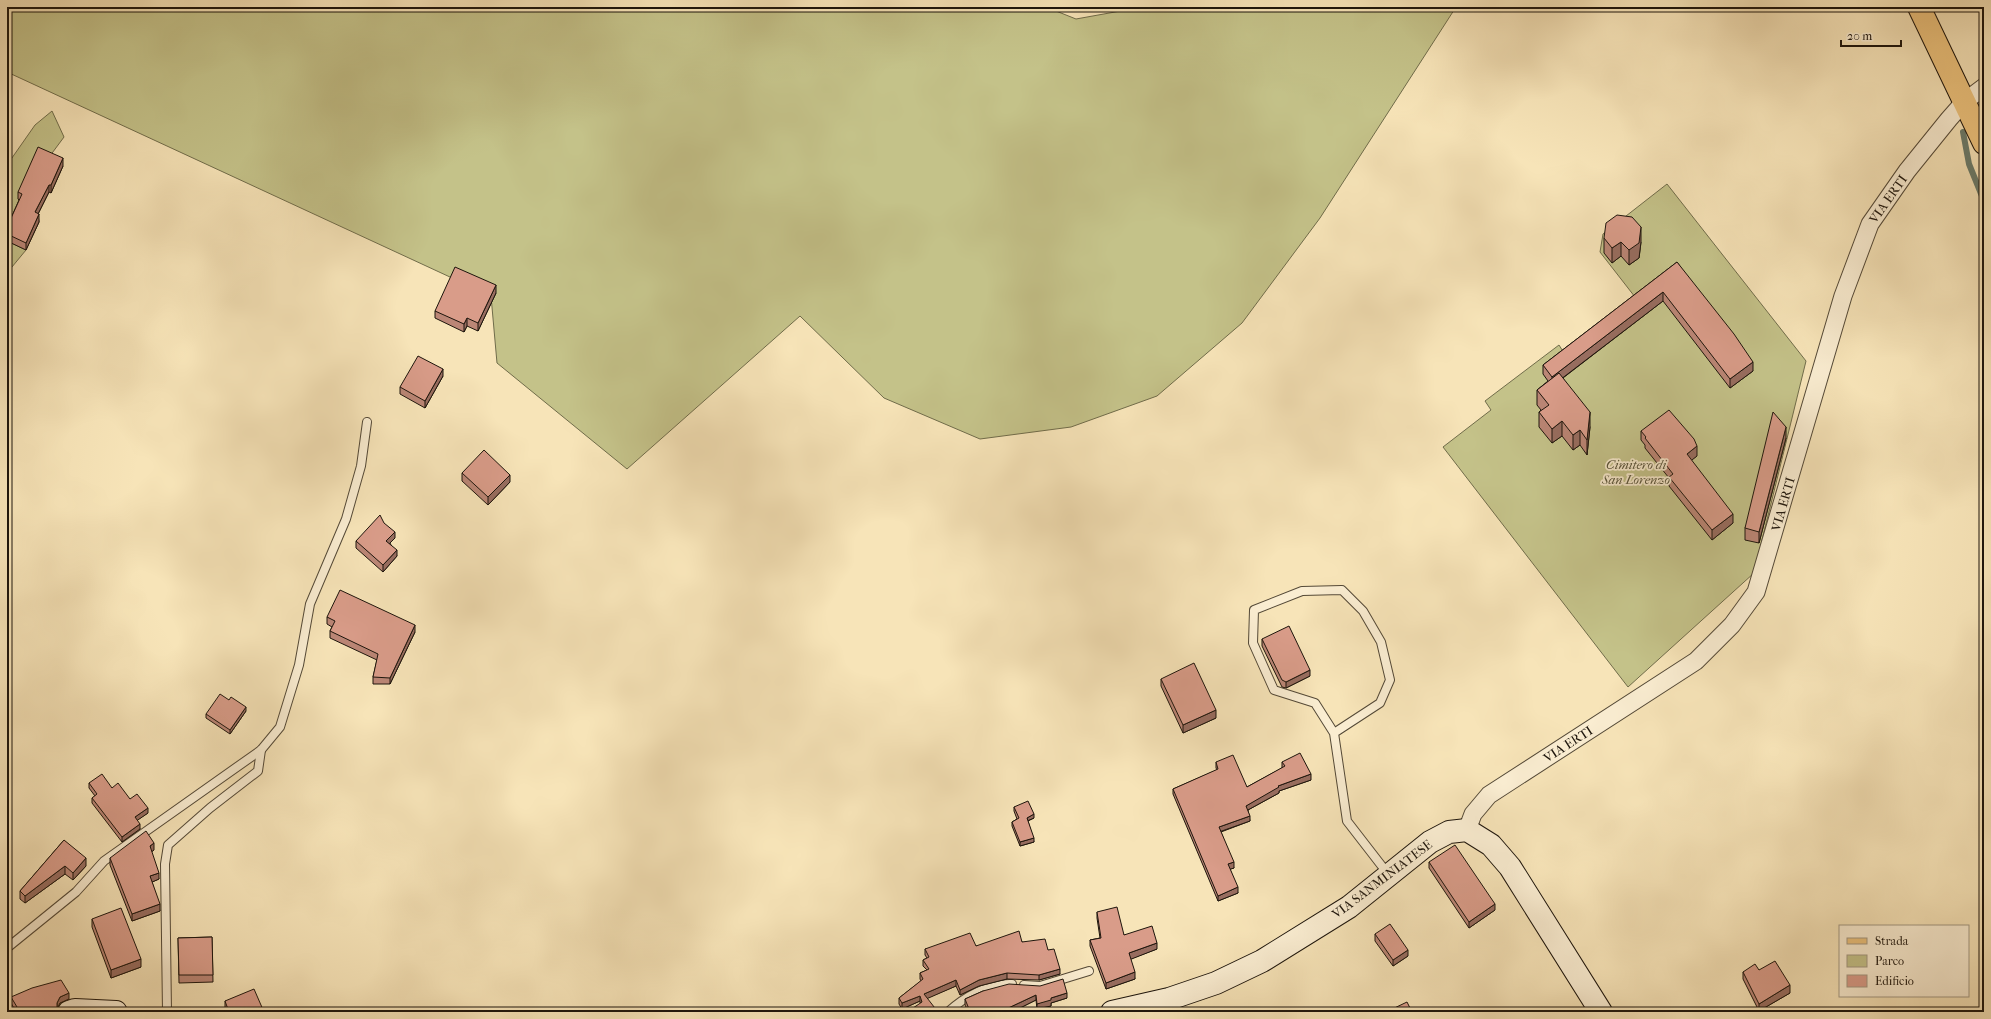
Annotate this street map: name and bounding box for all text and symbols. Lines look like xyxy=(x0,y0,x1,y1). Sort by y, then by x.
scale bar xyxy=(1841,22,1901,48)
text: 20 m xyxy=(1847,29,1872,43)
street label: VIA ERTI xyxy=(1865,172,1910,227)
park label: Cimitero di San Lorenzo xyxy=(1601,457,1670,487)
street label: VIA ERTI xyxy=(1768,475,1798,534)
street label: VIA ERTI xyxy=(1540,723,1595,766)
street label: VIA SANMINIATESE xyxy=(1328,837,1435,922)
legend xyxy=(1839,925,1969,997)
text: Strada xyxy=(1875,934,1909,948)
text: Parco xyxy=(1875,954,1904,968)
text: Edificio xyxy=(1875,974,1914,988)

